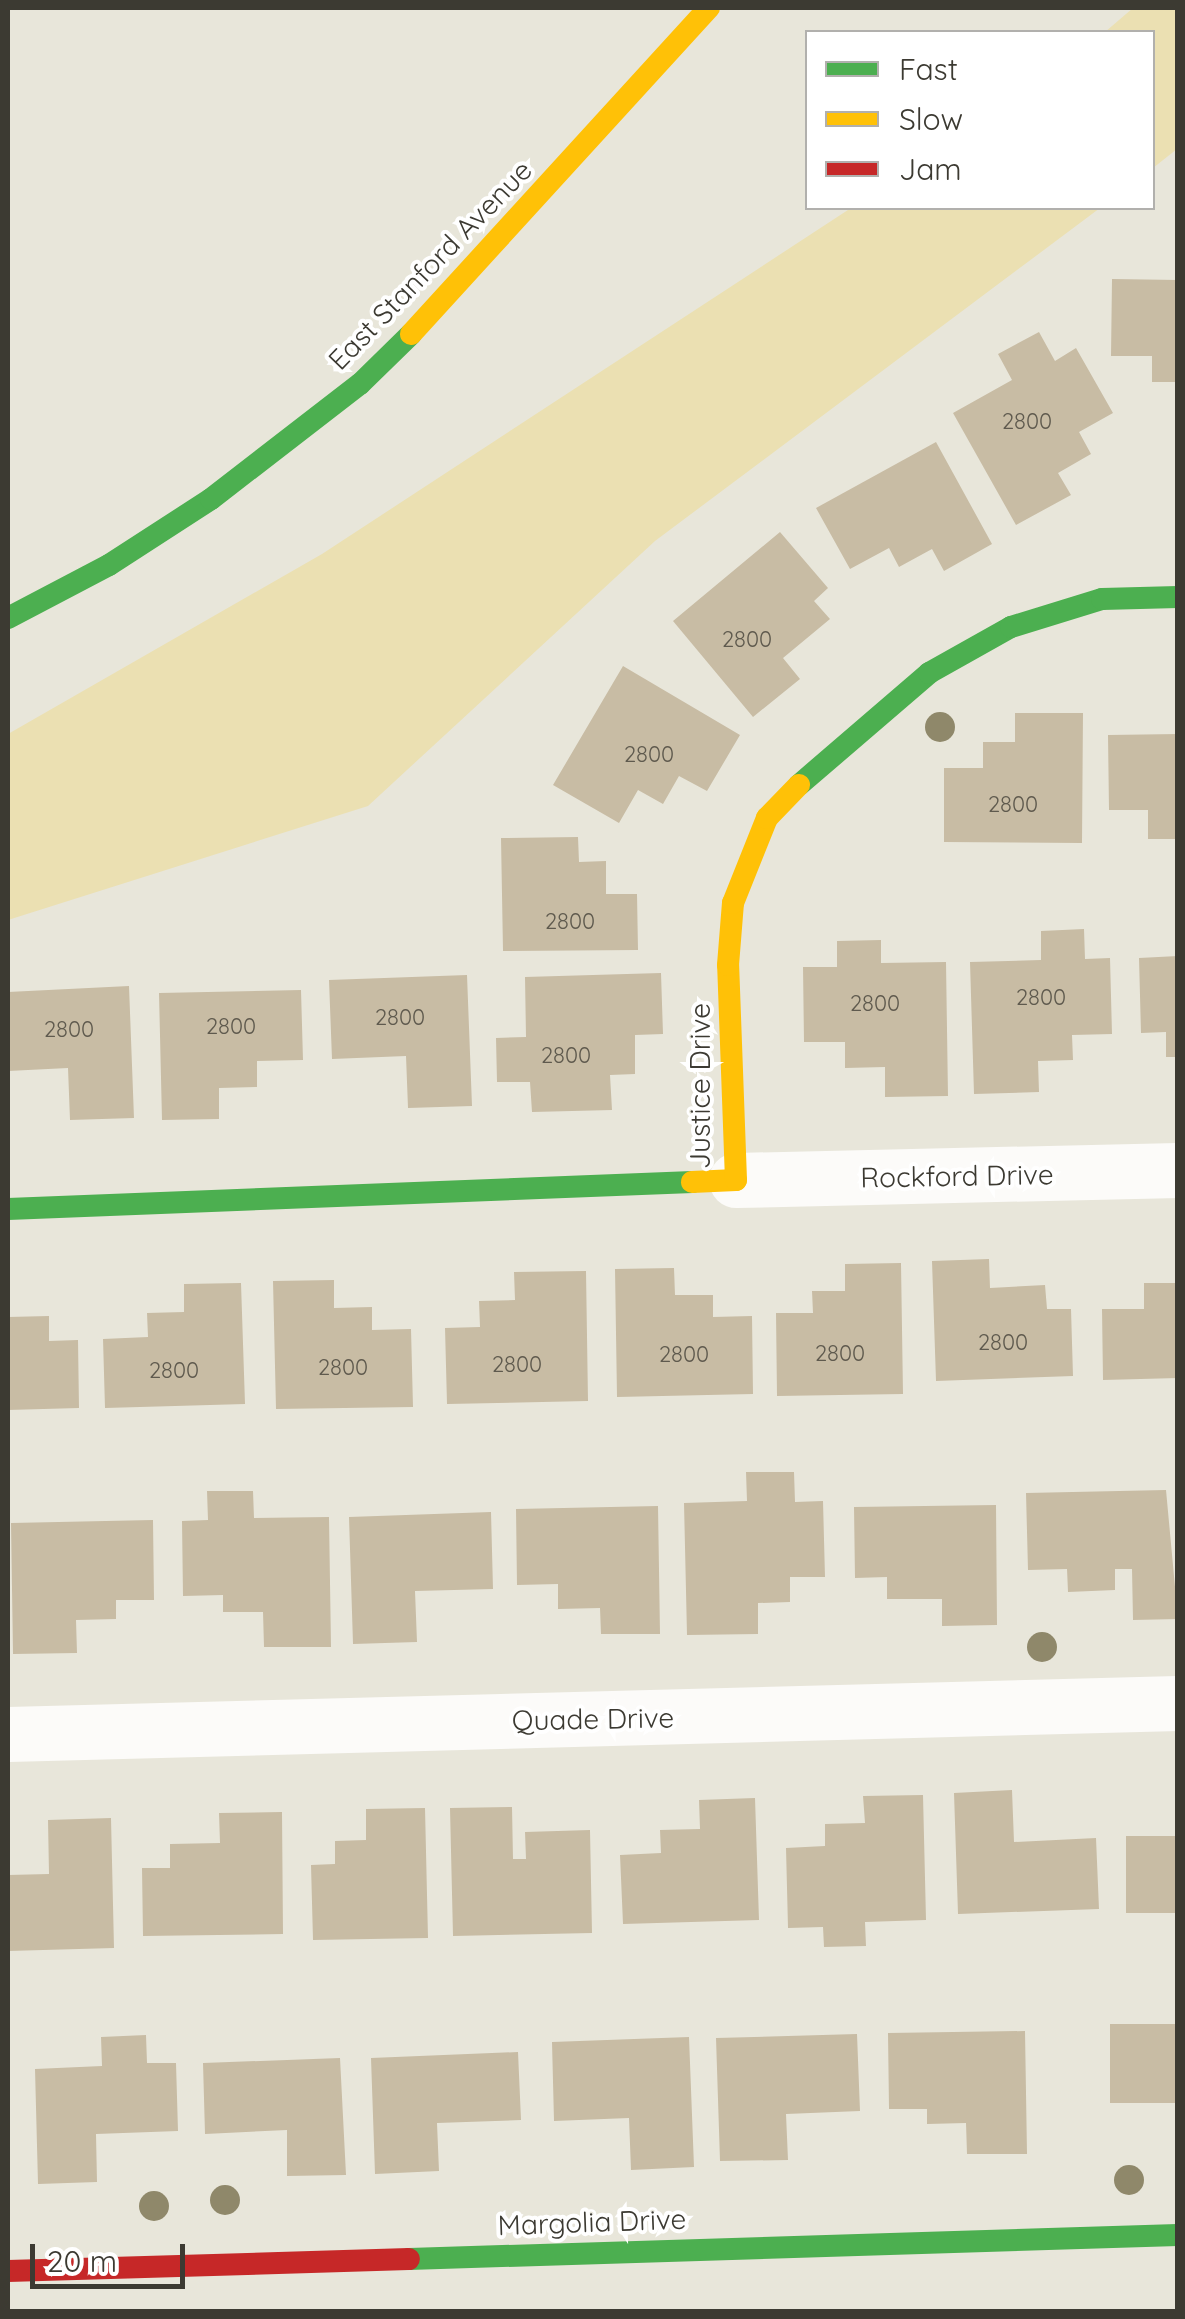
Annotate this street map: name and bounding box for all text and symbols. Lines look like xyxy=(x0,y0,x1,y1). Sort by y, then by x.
legend xyxy=(805,30,1155,210)
text: Fast xyxy=(899,50,958,88)
text: Slow xyxy=(899,100,963,138)
text: Jam xyxy=(899,150,962,188)
street label: East Stanford Avenue xyxy=(321,153,539,377)
house number: 2800 xyxy=(1002,409,1052,435)
house number: 2800 xyxy=(722,627,772,653)
house number: 2800 xyxy=(624,742,674,768)
house number: 2800 xyxy=(988,792,1038,818)
house number: 2800 xyxy=(545,909,595,935)
house number: 2800 xyxy=(1016,985,1066,1011)
house number: 2800 xyxy=(850,991,900,1017)
street label: Justice Drive xyxy=(683,1003,717,1169)
house number: 2800 xyxy=(375,1005,425,1031)
house number: 2800 xyxy=(206,1014,256,1040)
house number: 2800 xyxy=(44,1017,94,1043)
house number: 2800 xyxy=(541,1043,591,1069)
street label: Rockford Drive xyxy=(860,1158,1054,1194)
house number: 2800 xyxy=(978,1330,1028,1356)
house number: 2800 xyxy=(815,1341,865,1367)
house number: 2800 xyxy=(659,1342,709,1368)
house number: 2800 xyxy=(492,1352,542,1378)
house number: 2800 xyxy=(318,1355,368,1381)
house number: 2800 xyxy=(149,1358,199,1384)
street label: Quade Drive xyxy=(512,1701,674,1737)
street label: Margolia Drive xyxy=(497,2202,687,2242)
scale bar xyxy=(35,2224,190,2286)
text: 20 m xyxy=(47,2242,117,2280)

